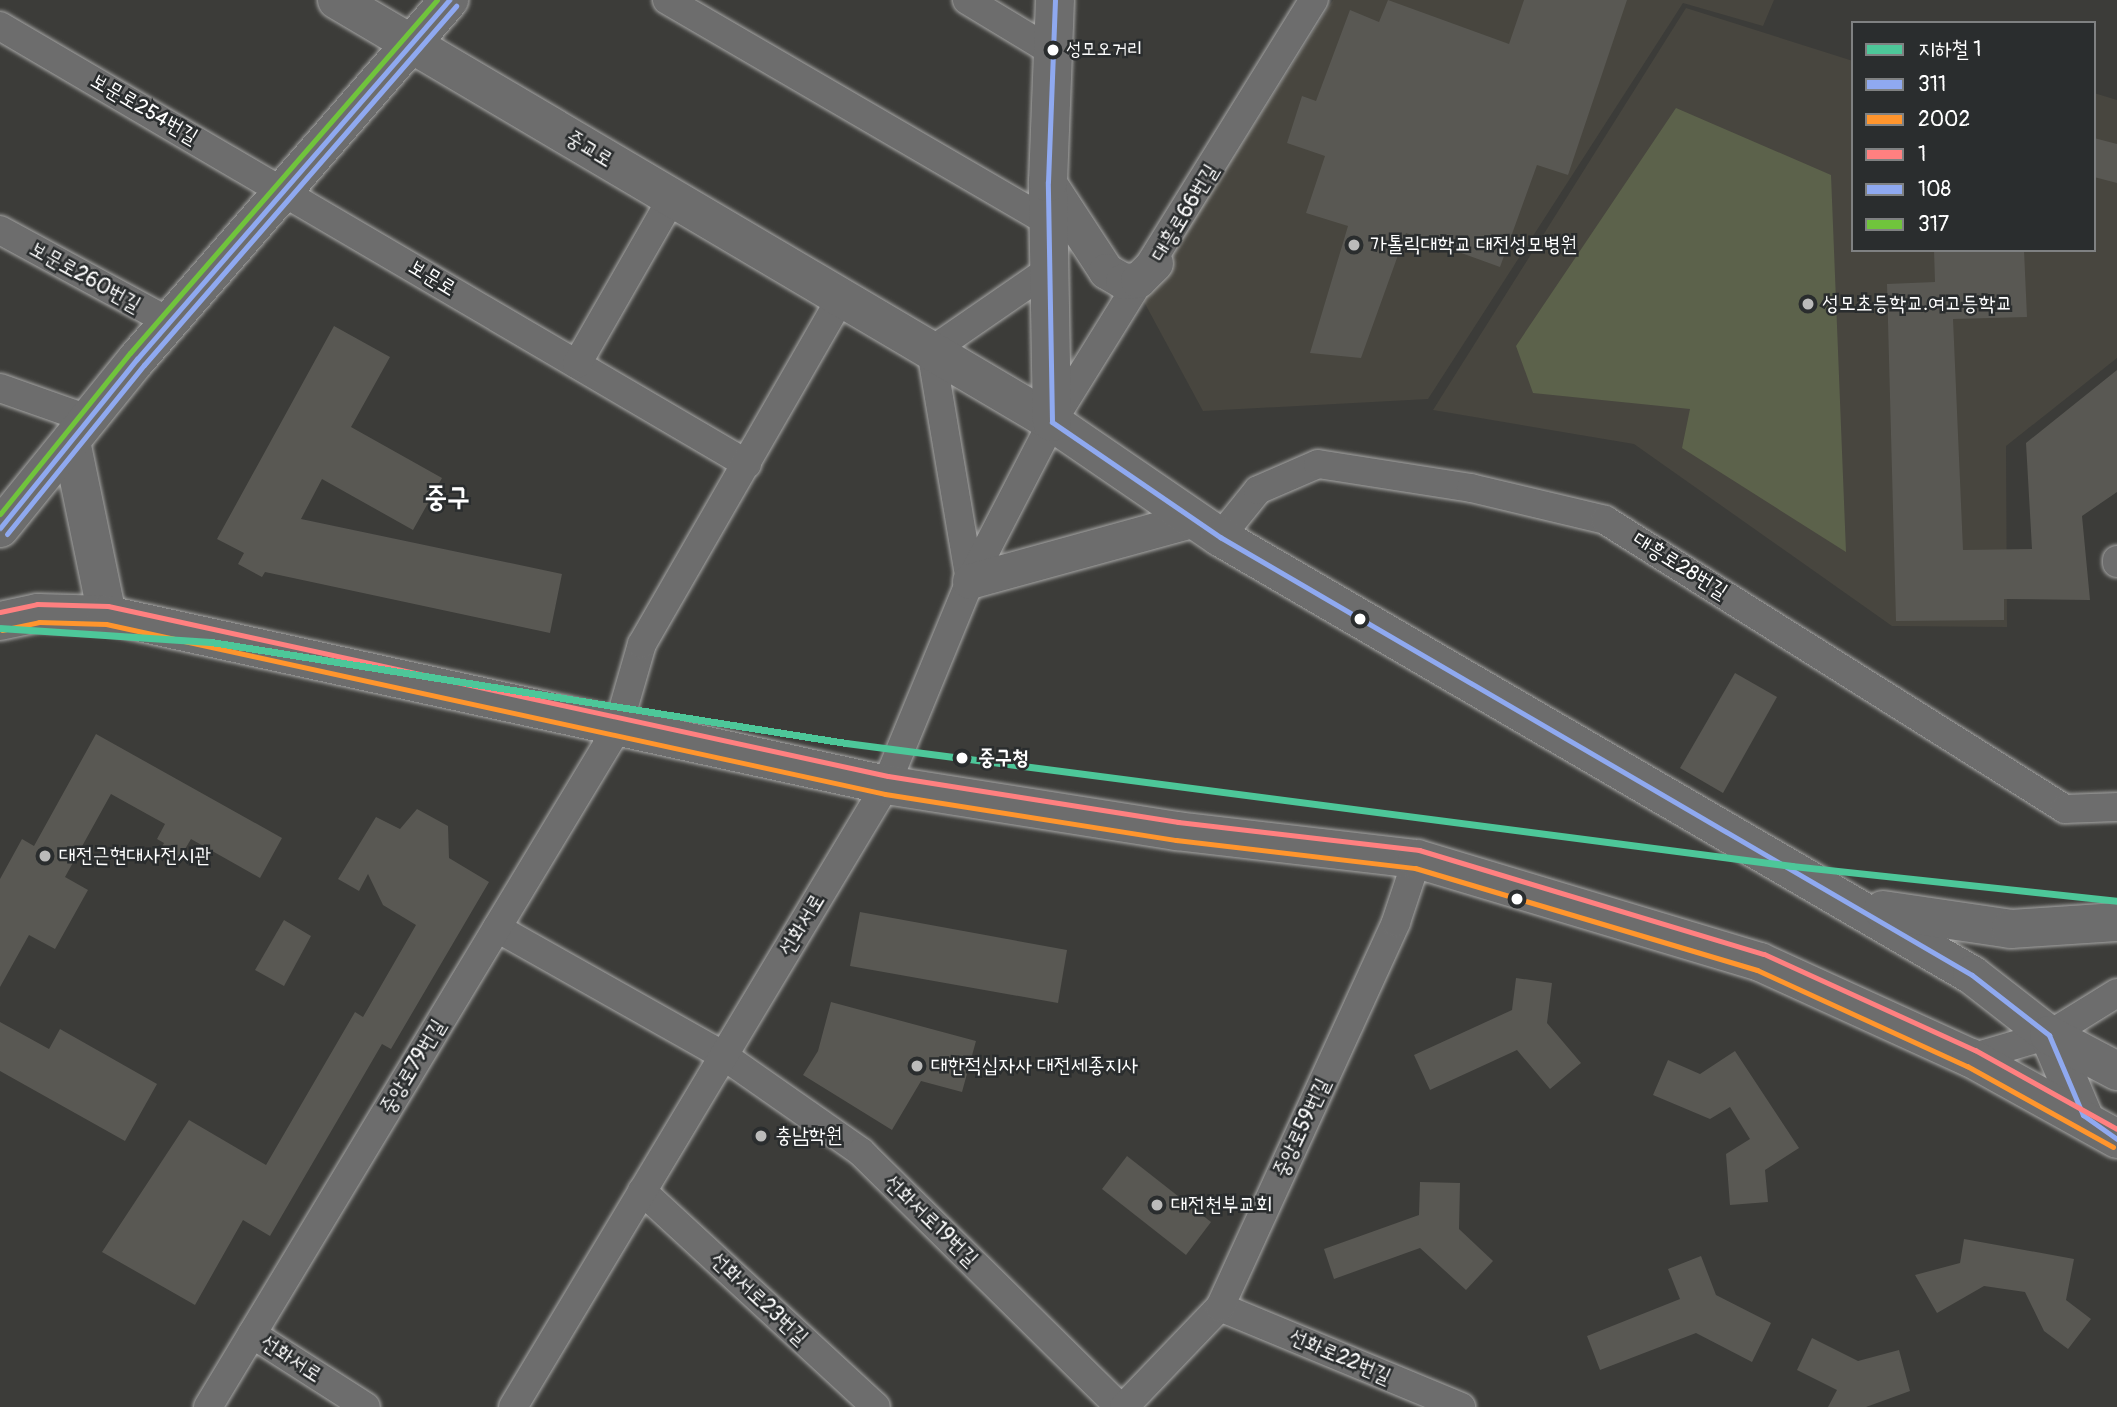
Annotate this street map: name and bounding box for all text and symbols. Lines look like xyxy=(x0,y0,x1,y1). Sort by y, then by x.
legend xyxy=(1851,21,2096,252)
text: 지하철 1 xyxy=(1918,36,1981,63)
place label: 성모오거리 xyxy=(1066,39,1142,61)
marker: 성모오거리 xyxy=(1046,43,1060,57)
street label: 보문로254번길 xyxy=(86,68,202,150)
text: 311 xyxy=(1918,71,1946,98)
text: 2002 xyxy=(1918,106,1970,133)
street label: 중교로 xyxy=(561,125,617,173)
text: 1 xyxy=(1918,141,1926,168)
street label: 대흥로66번길 xyxy=(1146,160,1224,266)
text: 108 xyxy=(1918,176,1951,203)
text: 317 xyxy=(1918,211,1949,238)
place label: 가톨릭대학교 대전성모병원 xyxy=(1370,232,1577,258)
marker: 가톨릭대학교 대전성모병원 xyxy=(1344,235,1364,255)
street label: 보문로260번길 xyxy=(25,236,145,318)
street label: 보문로 xyxy=(404,254,460,302)
place label: 성모초등학교.여고등학교 xyxy=(1822,291,2012,317)
marker: 성모초등학교.여고등학교 xyxy=(1800,296,1816,312)
district label: 중구 xyxy=(424,481,470,515)
street label: 대흥로28번길 xyxy=(1628,527,1732,605)
unlabelled marker xyxy=(1353,612,1367,626)
place label: 중구청 xyxy=(978,745,1029,771)
marker: 중구청 xyxy=(952,748,972,768)
place label: 대전근현대사전시관 xyxy=(59,843,211,869)
marker: 대전근현대사전시관 xyxy=(37,848,53,864)
street label: 선화서로 xyxy=(774,890,830,960)
unlabelled marker xyxy=(1510,892,1524,906)
street label: 중앙로79번길 xyxy=(375,1015,451,1119)
place label: 대한적십자사 대전세종지사 xyxy=(931,1053,1138,1079)
marker: 대한적십자사 대전세종지사 xyxy=(909,1058,925,1074)
street label: 중앙로59번길 xyxy=(1268,1074,1336,1182)
place label: 충남학원 xyxy=(775,1123,843,1149)
marker: 충남학원 xyxy=(753,1128,769,1144)
street label: 선화서로19번길 xyxy=(879,1170,983,1272)
place label: 대전천부교회 xyxy=(1171,1192,1272,1218)
marker: 대전천부교회 xyxy=(1149,1197,1165,1213)
street label: 선화서로23번길 xyxy=(705,1247,813,1351)
street label: 선화로22번길 xyxy=(1285,1324,1395,1390)
street label: 선화서로 xyxy=(256,1330,326,1388)

